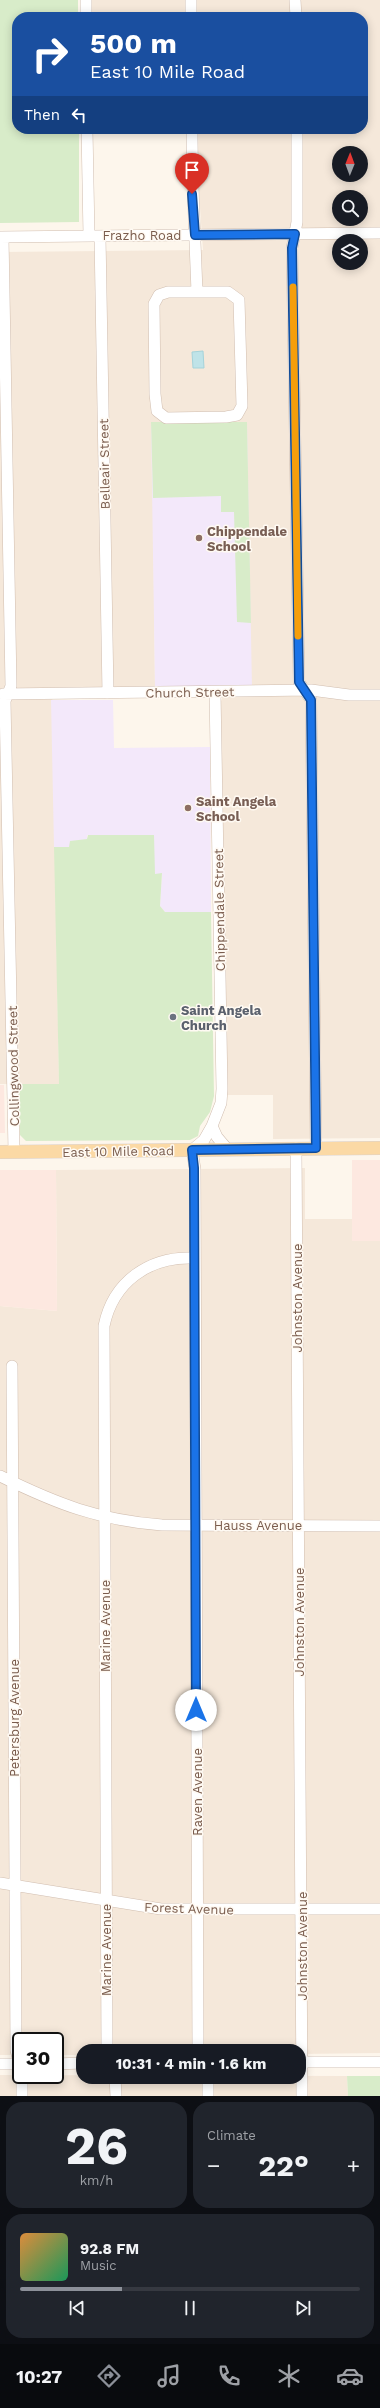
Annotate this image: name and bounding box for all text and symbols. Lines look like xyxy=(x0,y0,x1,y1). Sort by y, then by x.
text: 500 m xyxy=(90,27,177,60)
icon: right xyxy=(24,28,76,80)
text: East 10 Mile Road xyxy=(90,61,245,82)
icon: left xyxy=(68,104,90,126)
text: Then xyxy=(24,106,60,124)
north arrow xyxy=(332,146,368,182)
map controls xyxy=(332,146,368,270)
pin xyxy=(175,153,209,194)
icon: arrive xyxy=(181,159,203,181)
button: search xyxy=(332,190,368,226)
street label: Frazho Road xyxy=(103,228,181,243)
button: layers xyxy=(332,234,368,270)
street label: Belleair Street xyxy=(96,418,113,510)
place label: Chippendale School xyxy=(207,524,288,554)
marker: Chippendale School xyxy=(194,533,204,543)
street label: Church Street xyxy=(145,684,235,701)
place label: Saint Angela School xyxy=(196,794,277,824)
marker: Saint Angela School xyxy=(183,803,193,813)
street label: Chippendale Street xyxy=(211,848,228,972)
place label: Saint Angela Church xyxy=(181,1003,262,1033)
street label: Collingwood Street xyxy=(5,1005,22,1127)
marker: Saint Angela Church xyxy=(168,1012,178,1022)
street label: East 10 Mile Road xyxy=(62,1143,174,1160)
street label: Johnston Avenue xyxy=(290,1243,305,1353)
street label: Hauss Avenue xyxy=(214,1518,302,1533)
street label: Johnston Avenue xyxy=(292,1567,307,1677)
street label: Marine Avenue xyxy=(98,1580,113,1672)
street label: Petersburg Avenue xyxy=(7,1659,22,1777)
position arrow xyxy=(175,1689,217,1731)
street label: Raven Avenue xyxy=(190,1748,205,1836)
street label: Johnston Avenue xyxy=(295,1891,310,2001)
street label: Forest Avenue xyxy=(144,1899,234,1918)
street label: Marine Avenue xyxy=(99,1904,114,1996)
speed limit sign: 30 xyxy=(12,2032,64,2084)
text: 10:31 · 4 min · 1.6 km xyxy=(116,2055,266,2073)
text: 26 xyxy=(65,2116,128,2177)
text: Climate xyxy=(207,2128,256,2143)
text: 22° xyxy=(258,2148,309,2183)
text: − xyxy=(207,2153,220,2178)
text: + xyxy=(347,2153,360,2178)
text: km/h xyxy=(80,2173,113,2188)
text: 92.8 FM xyxy=(80,2240,139,2258)
text: Music xyxy=(80,2258,117,2273)
icon: previous xyxy=(66,2297,88,2319)
icon: pause xyxy=(179,2297,201,2319)
icon: next xyxy=(292,2297,314,2319)
icon: directions xyxy=(95,2362,123,2390)
icon: music xyxy=(155,2362,183,2390)
icon: phone xyxy=(215,2362,243,2390)
icon: climate xyxy=(275,2362,303,2390)
icon: car xyxy=(336,2362,364,2390)
text: 10:27 xyxy=(16,2366,62,2387)

